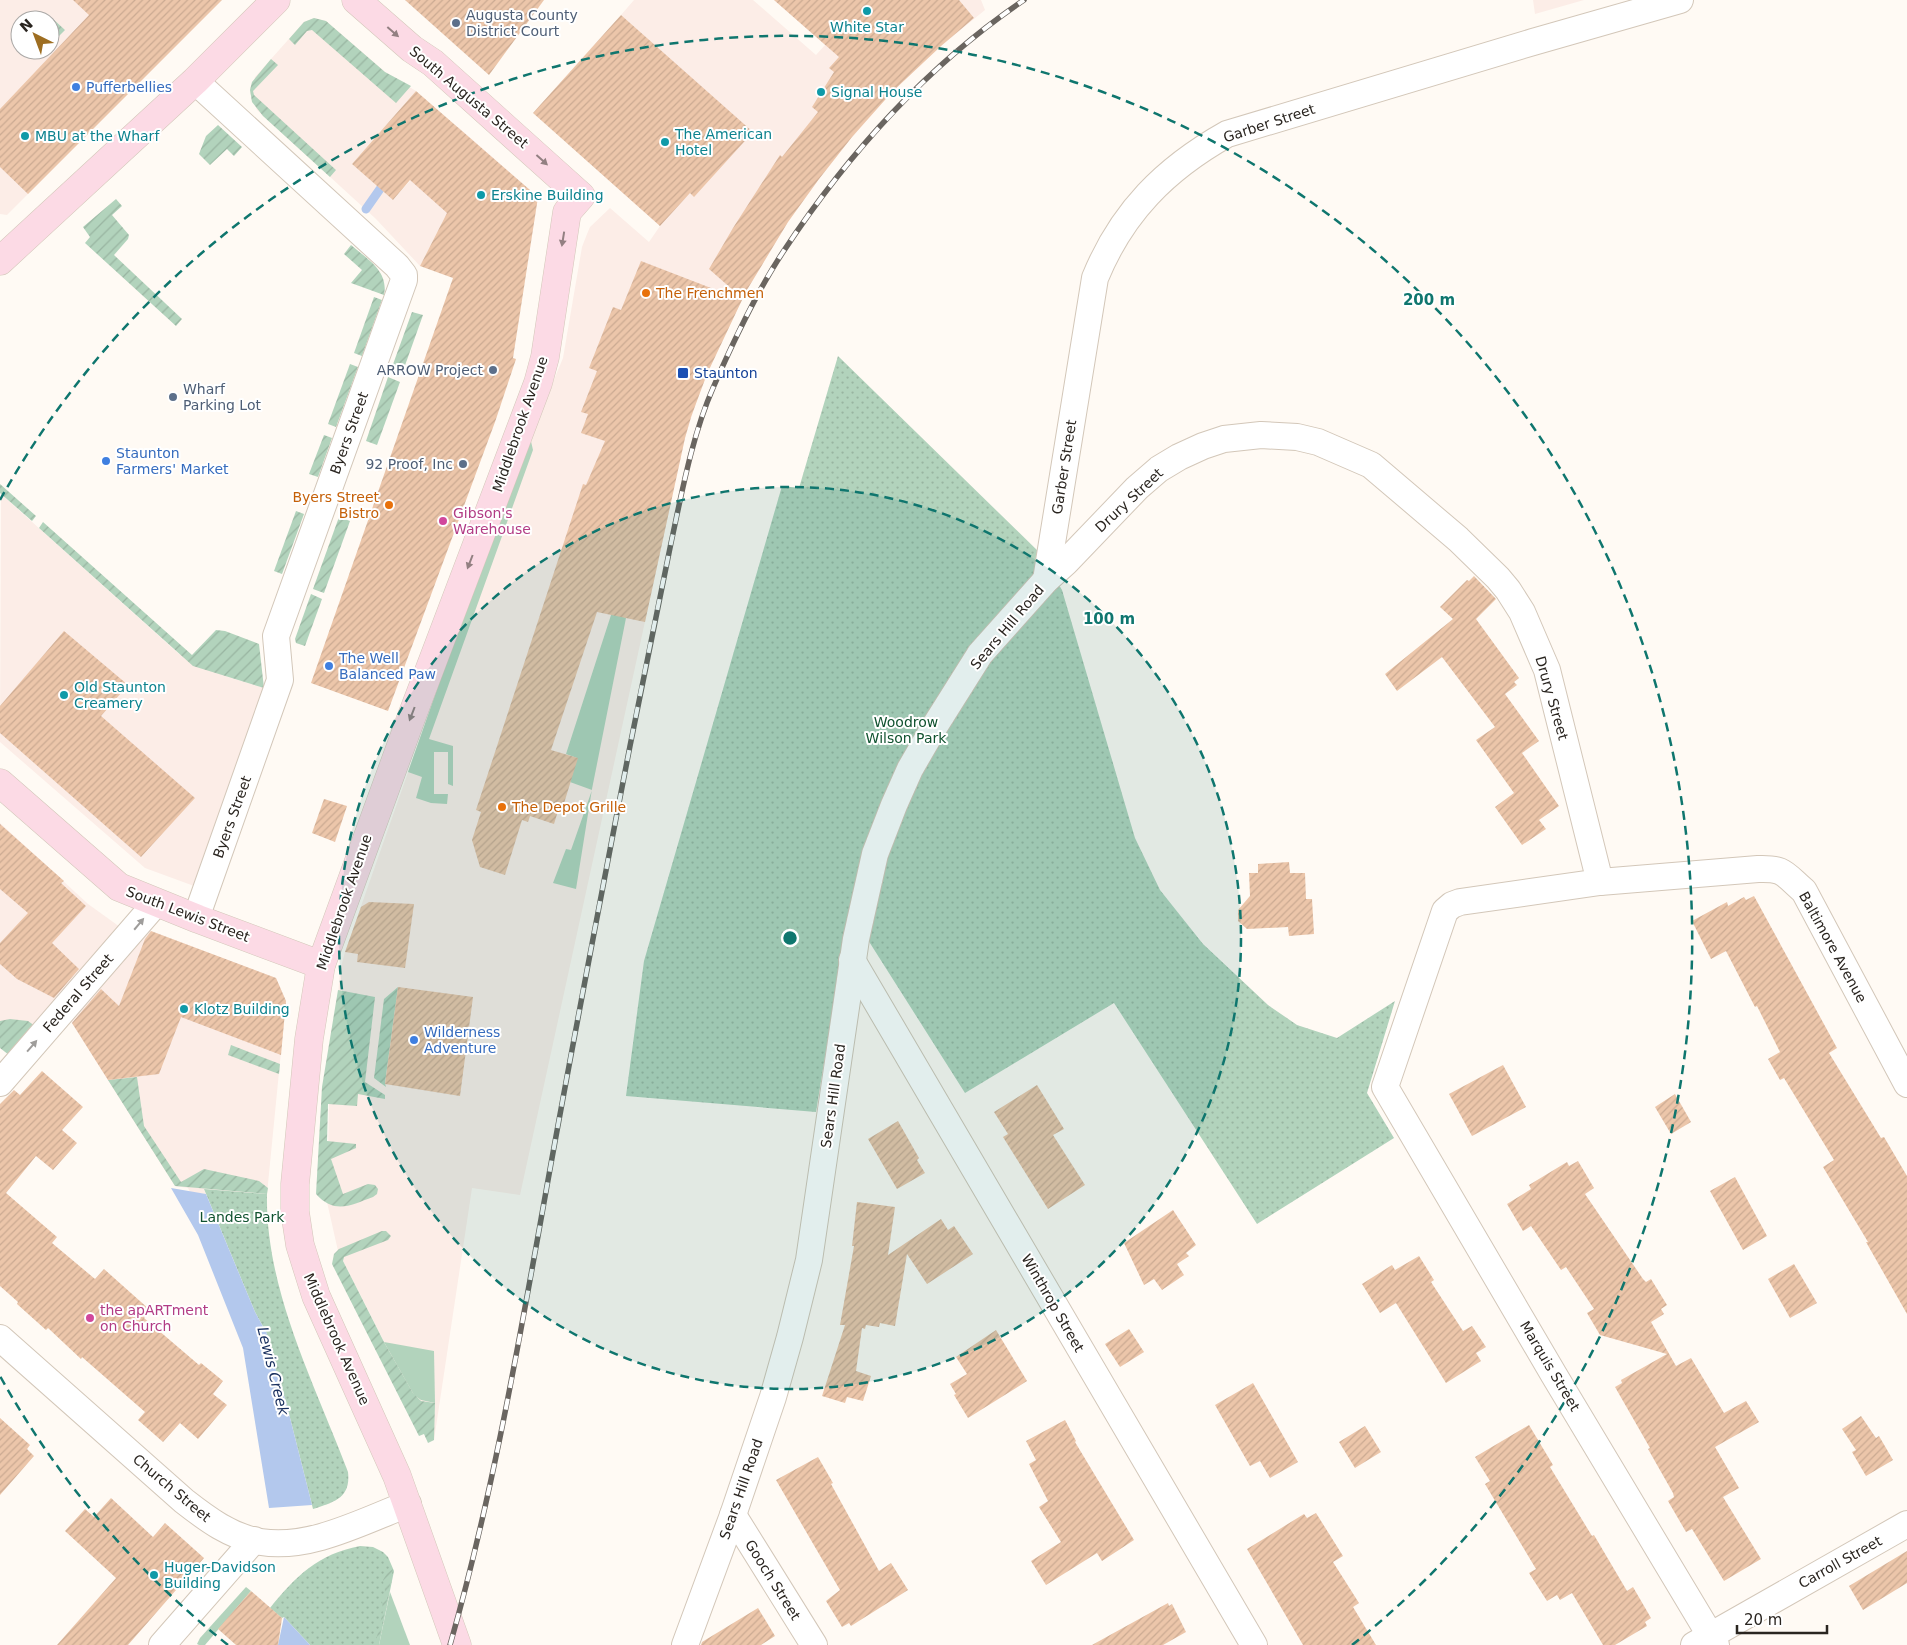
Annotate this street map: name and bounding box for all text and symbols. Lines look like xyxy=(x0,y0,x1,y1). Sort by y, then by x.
marker: White Star xyxy=(861,5,873,17)
place label: Augusta County District Court xyxy=(466,7,578,39)
north arrow xyxy=(10,10,60,60)
text: N xyxy=(17,15,36,35)
marker: Augusta County District Court xyxy=(450,17,462,29)
place label: White Star xyxy=(830,19,904,35)
one-way arrow xyxy=(386,26,398,38)
street label: South Augusta Street xyxy=(407,43,532,152)
place label: Pufferbellies xyxy=(86,79,172,95)
marker: Pufferbellies xyxy=(70,81,82,93)
place label: Signal House xyxy=(831,84,922,100)
marker: Signal House xyxy=(815,86,827,98)
street label: Garber Street xyxy=(1221,100,1317,145)
place label: The American Hotel xyxy=(674,126,772,158)
place label: MBU at the Wharf xyxy=(35,128,160,144)
marker: MBU at the Wharf xyxy=(19,130,31,142)
marker: The American Hotel xyxy=(659,136,671,148)
one-way arrow xyxy=(536,154,548,166)
place label: Erskine Building xyxy=(491,187,604,203)
marker: Erskine Building xyxy=(475,189,487,201)
one-way arrow xyxy=(559,231,567,247)
place label: The Frenchmen xyxy=(655,285,764,301)
marker: The Frenchmen xyxy=(640,287,652,299)
text: 200 m xyxy=(1403,291,1455,309)
street label: Middlebrook Avenue xyxy=(489,354,551,494)
place label: ARROW Project xyxy=(377,362,484,378)
marker: ARROW Project xyxy=(487,364,499,376)
place label: Staunton xyxy=(694,365,758,381)
marker: Staunton xyxy=(676,366,690,380)
place label: Wharf Parking Lot xyxy=(183,381,261,413)
street label: Byers Street xyxy=(327,389,371,476)
marker: Wharf Parking Lot xyxy=(167,391,179,403)
street label: Garber Street xyxy=(1049,418,1079,515)
place label: Staunton Farmers' Market xyxy=(116,445,229,477)
marker: Staunton Farmers' Market xyxy=(100,455,112,467)
place label: 92 Proof, Inc xyxy=(365,456,453,472)
marker: 92 Proof, Inc xyxy=(457,458,469,470)
street label: Drury Street xyxy=(1092,464,1166,535)
place label: Byers Street Bistro xyxy=(292,489,380,521)
marker: Byers Street Bistro xyxy=(383,499,395,511)
place label: Gibson's Warehouse xyxy=(453,505,531,537)
marker: Gibson's Warehouse xyxy=(437,515,449,527)
one-way arrow xyxy=(466,555,474,570)
street label: Sears Hill Road xyxy=(967,582,1047,672)
text: 100 m xyxy=(1083,610,1135,628)
place label: The Well Balanced Paw xyxy=(338,650,436,682)
street label: Drury Street xyxy=(1532,654,1572,742)
marker: The Well Balanced Paw xyxy=(323,660,335,672)
place label: Old Staunton Creamery xyxy=(74,679,166,711)
marker: Old Staunton Creamery xyxy=(58,689,70,701)
one-way arrow xyxy=(408,707,416,721)
park label: Woodrow Wilson Park xyxy=(866,714,947,746)
street label: Byers Street xyxy=(210,773,254,860)
place label: The Depot Grille xyxy=(511,799,626,815)
marker: The Depot Grille xyxy=(496,801,508,813)
street label: Middlebrook Avenue xyxy=(313,832,375,972)
street label: South Lewis Street xyxy=(124,883,252,945)
street label: Baltimore Avenue xyxy=(1796,889,1870,1005)
one-way arrow xyxy=(133,917,144,930)
centre of rings xyxy=(781,929,799,947)
street label: Federal Street xyxy=(40,950,117,1035)
place label: Klotz Building xyxy=(194,1001,290,1017)
marker: Klotz Building xyxy=(178,1003,190,1015)
place label: Wilderness Adventure xyxy=(424,1024,500,1056)
marker: Wilderness Adventure xyxy=(408,1034,420,1046)
one-way arrow xyxy=(26,1041,38,1053)
street label: Sears Hill Road xyxy=(818,1043,848,1149)
park label: Landes Park xyxy=(200,1209,285,1225)
street label: Winthrop Street xyxy=(1018,1251,1088,1355)
street label: Middlebrook Avenue xyxy=(301,1271,373,1407)
place label: the apARTment on Church xyxy=(100,1302,209,1334)
marker: the apARTment on Church xyxy=(84,1312,96,1324)
street label: Marquis Street xyxy=(1517,1318,1583,1414)
water label: Lewis Creek xyxy=(253,1325,293,1418)
street label: Sears Hill Road xyxy=(716,1437,766,1541)
street label: Church Street xyxy=(130,1451,215,1525)
street label: Carroll Street xyxy=(1796,1532,1885,1591)
street label: Gooch Street xyxy=(742,1537,804,1623)
place label: Huger-Davidson Building xyxy=(164,1559,276,1591)
marker: Huger-Davidson Building xyxy=(148,1569,160,1581)
scale bar xyxy=(1737,1602,1827,1634)
text: 20 m xyxy=(1744,1611,1782,1629)

